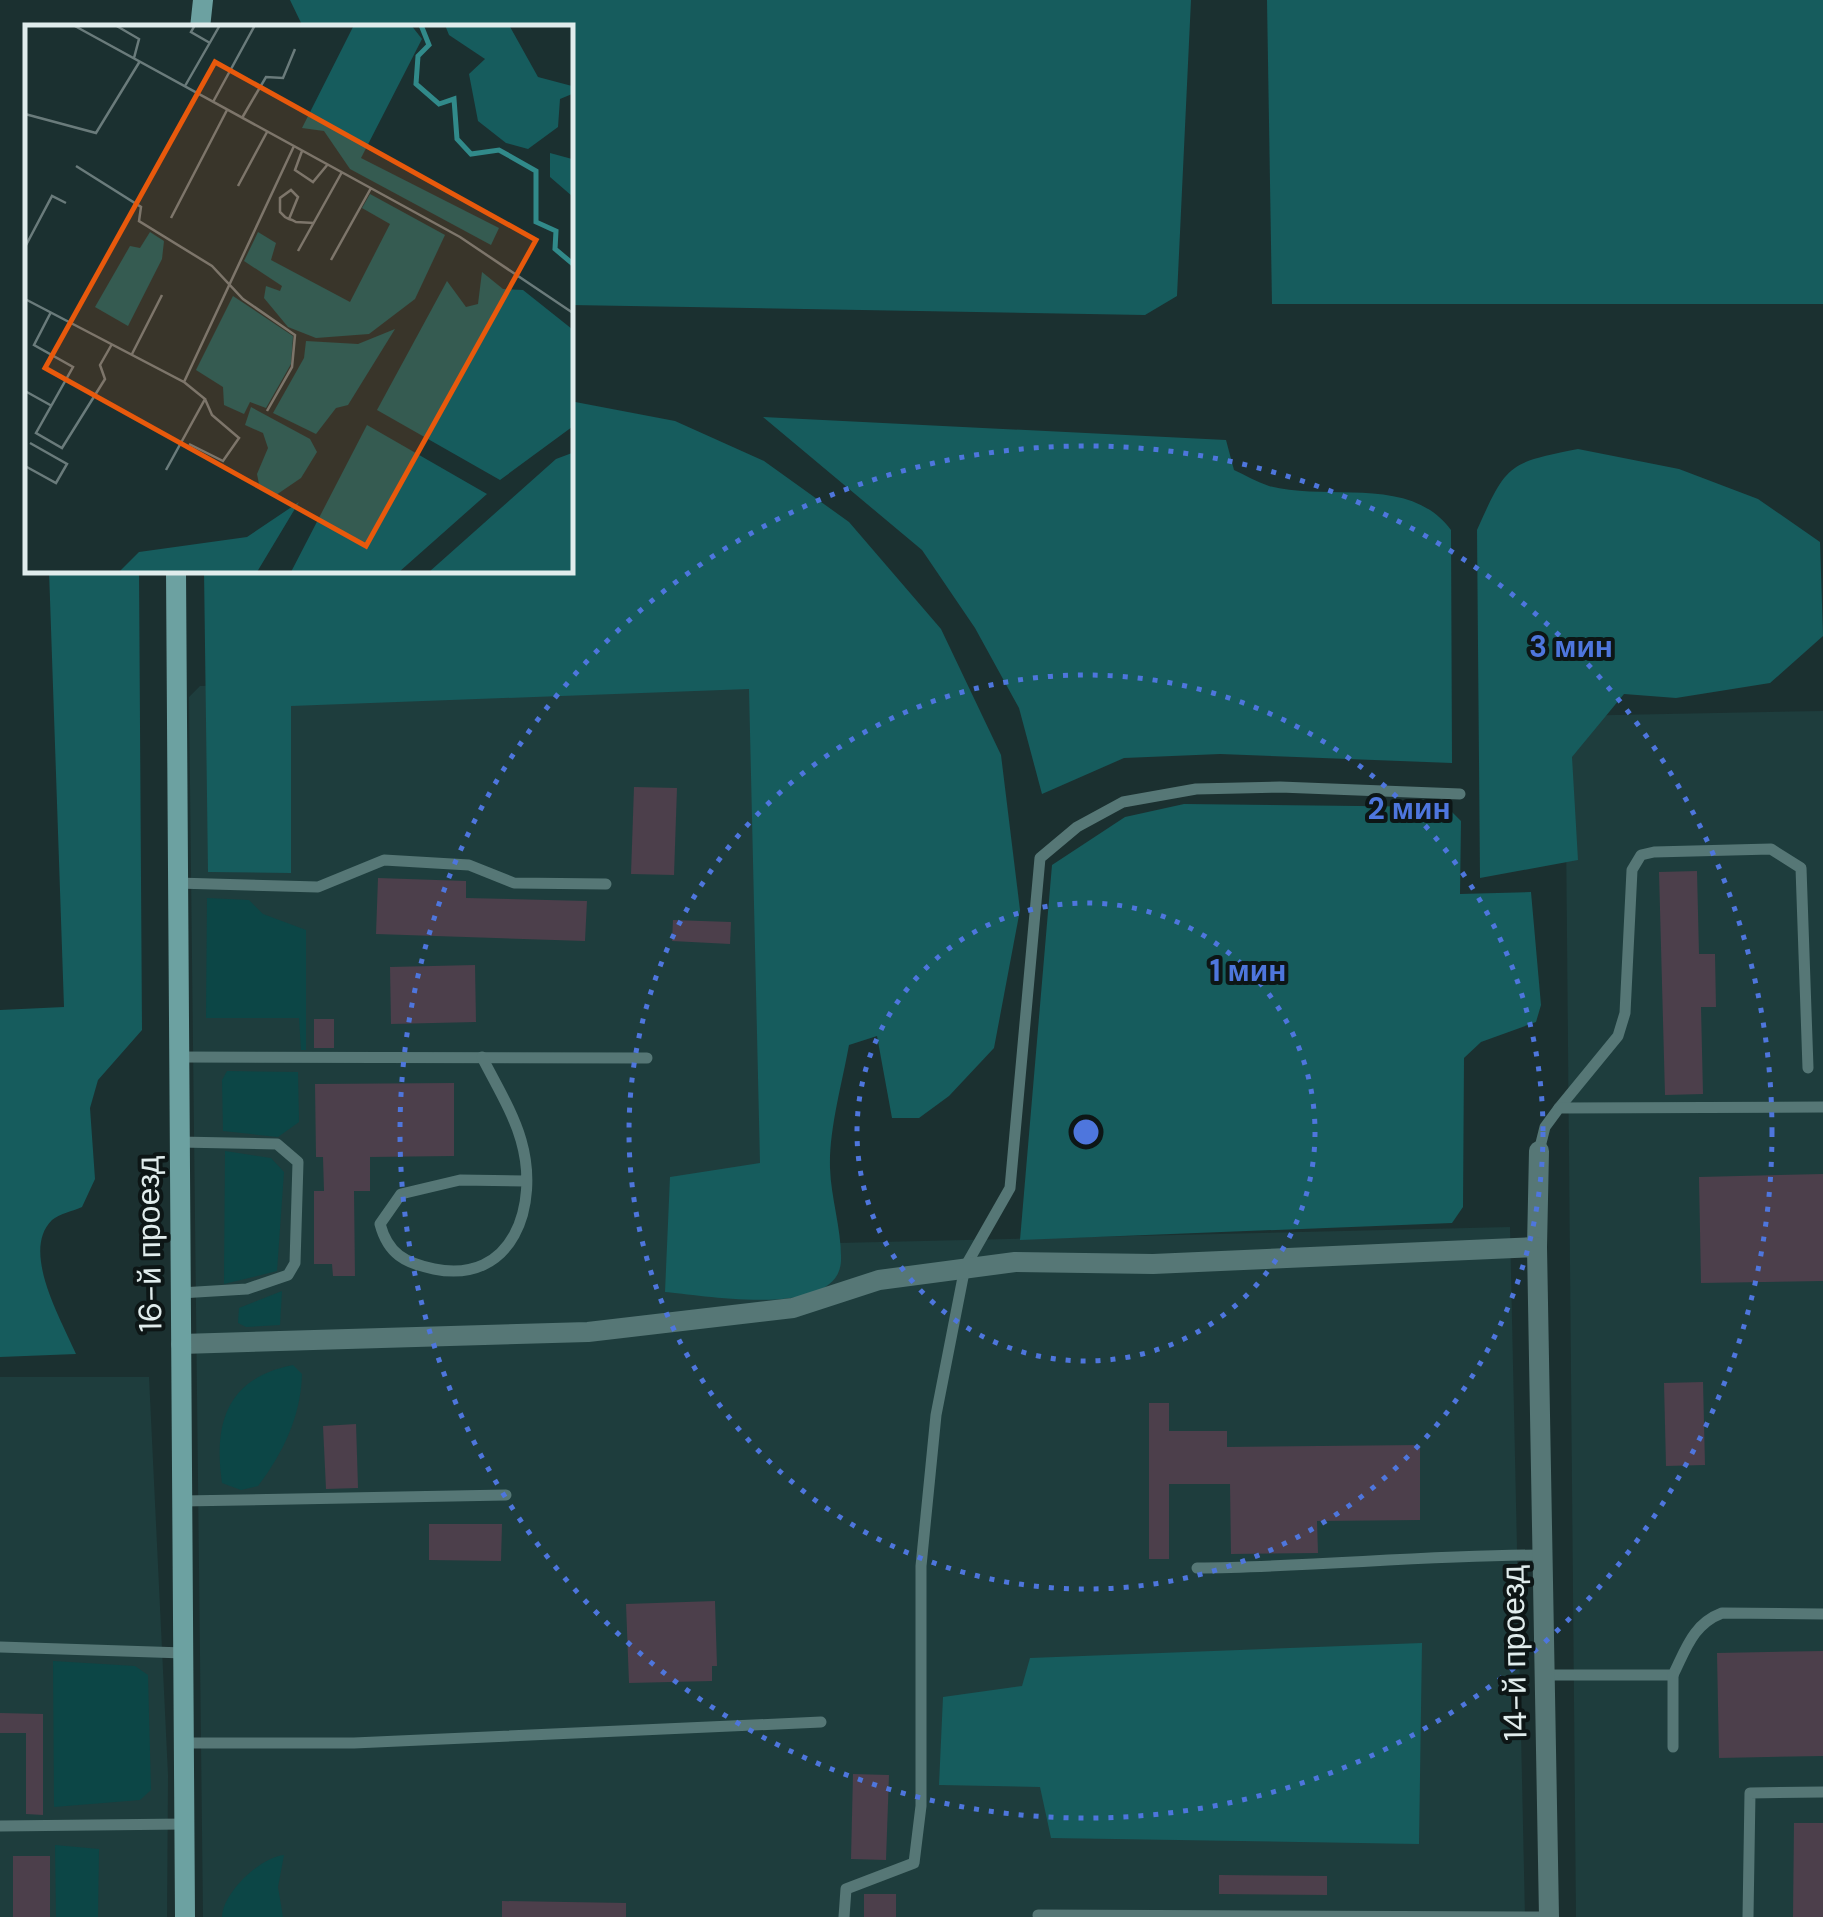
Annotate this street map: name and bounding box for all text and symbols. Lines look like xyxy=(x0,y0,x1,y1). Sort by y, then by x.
inset map xyxy=(25,25,572,572)
text: 3 мин xyxy=(1529,627,1613,666)
text: 2 мин xyxy=(1367,789,1451,828)
text: 1 мин xyxy=(1210,951,1286,990)
centre of rings xyxy=(1068,1114,1104,1150)
street label: 16-й проезд xyxy=(126,1155,172,1333)
street label: 14-й проезд xyxy=(1491,1564,1537,1741)

